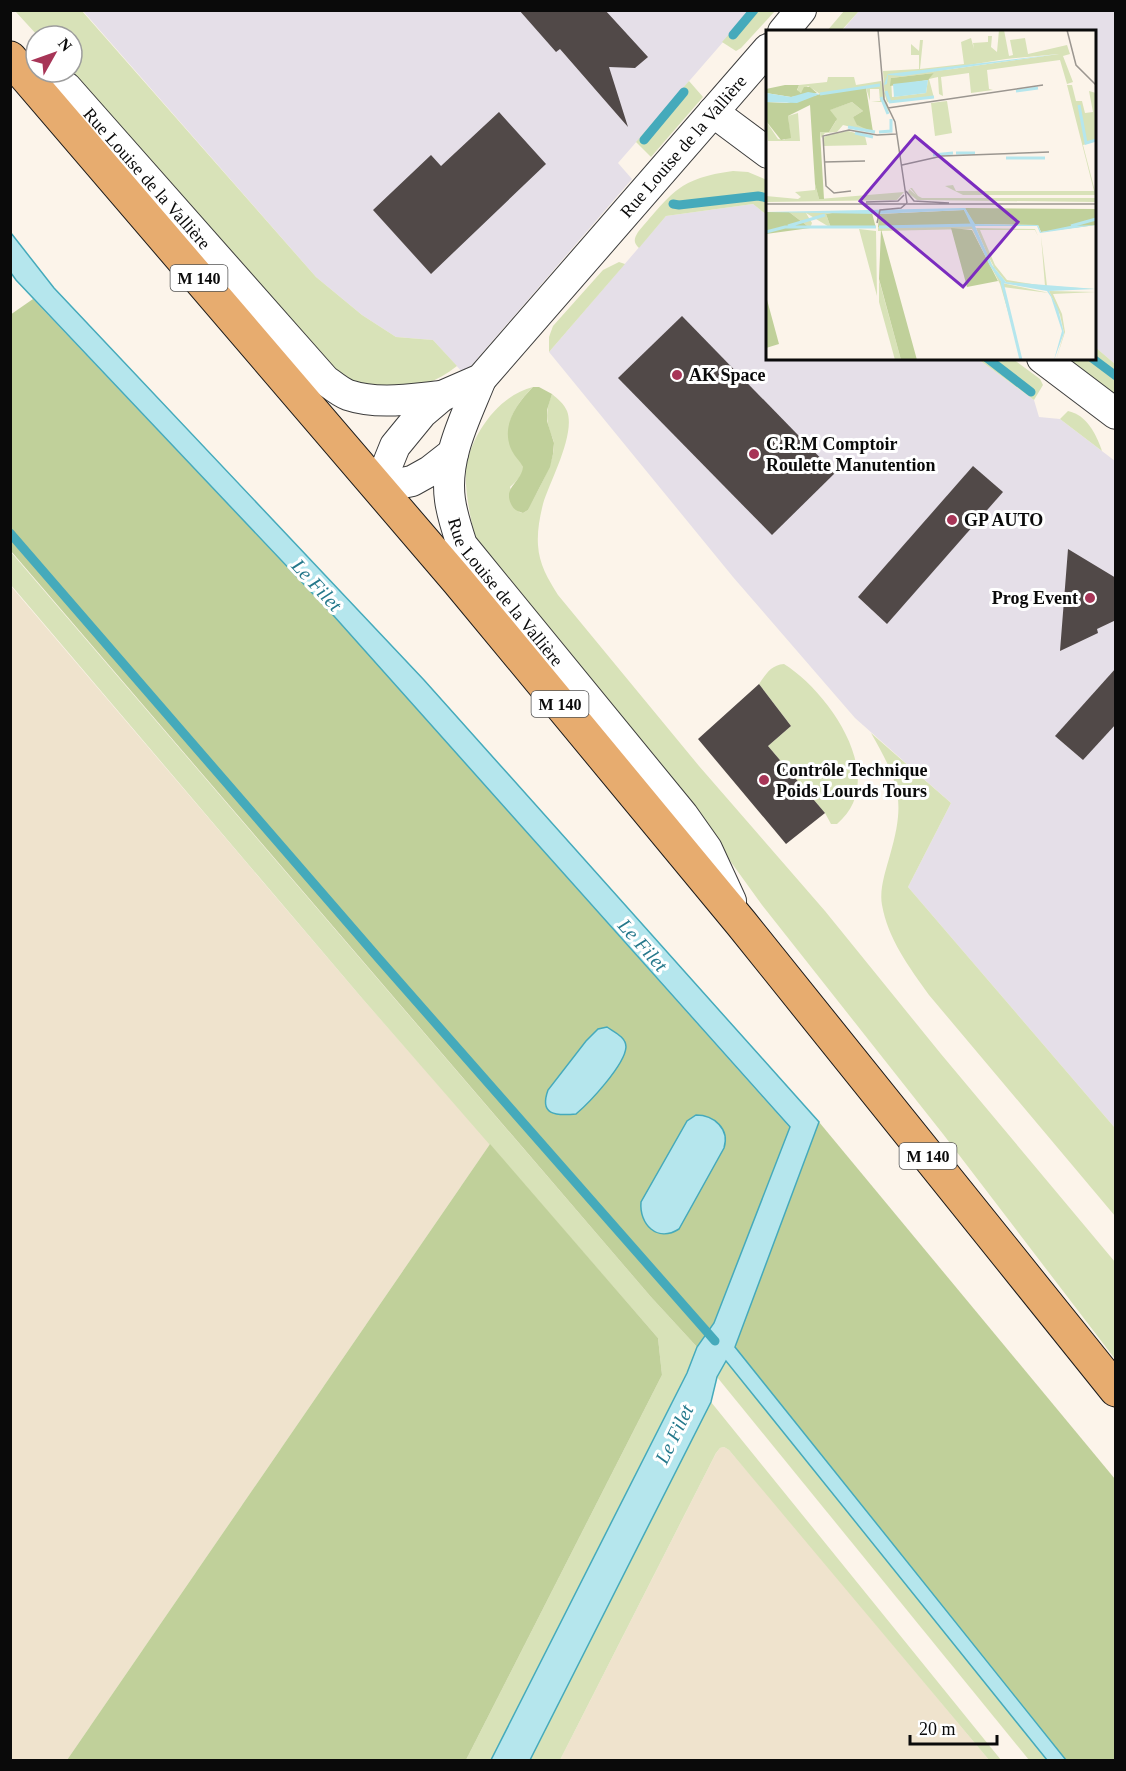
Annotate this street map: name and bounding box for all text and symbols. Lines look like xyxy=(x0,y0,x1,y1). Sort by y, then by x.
north arrow xyxy=(24,24,84,84)
inset map xyxy=(766,30,1096,360)
text: N xyxy=(55,35,76,55)
street label: Rue Louise de la Vallière xyxy=(616,71,750,222)
street label: Rue Louise de la Vallière xyxy=(79,104,215,253)
road number: M 140 xyxy=(170,265,228,291)
place label: AK Space xyxy=(689,365,766,385)
marker: AK Space xyxy=(670,368,684,382)
place label: C.R.M Comptoir Roulette Manutention xyxy=(766,434,936,475)
marker: C.R.M Comptoir Roulette Manutention xyxy=(747,447,761,461)
place label: GP AUTO xyxy=(964,510,1043,530)
marker: GP AUTO xyxy=(945,513,959,527)
street label: Rue Louise de la Vallière xyxy=(444,515,567,670)
water label: Le Filet xyxy=(287,554,347,616)
place label: Prog Event xyxy=(992,588,1078,608)
marker: Prog Event xyxy=(1083,591,1097,605)
road number: M 140 xyxy=(532,691,588,717)
place label: Contrôle Technique Poids Lourds Tours xyxy=(776,760,928,801)
marker: Contrôle Technique Poids Lourds Tours xyxy=(757,773,771,787)
water label: Le Filet xyxy=(613,914,672,976)
road number: M 140 xyxy=(900,1143,956,1169)
water label: Le Filet xyxy=(650,1401,698,1468)
scale bar xyxy=(910,1708,997,1746)
text: 20 m xyxy=(919,1719,956,1739)

